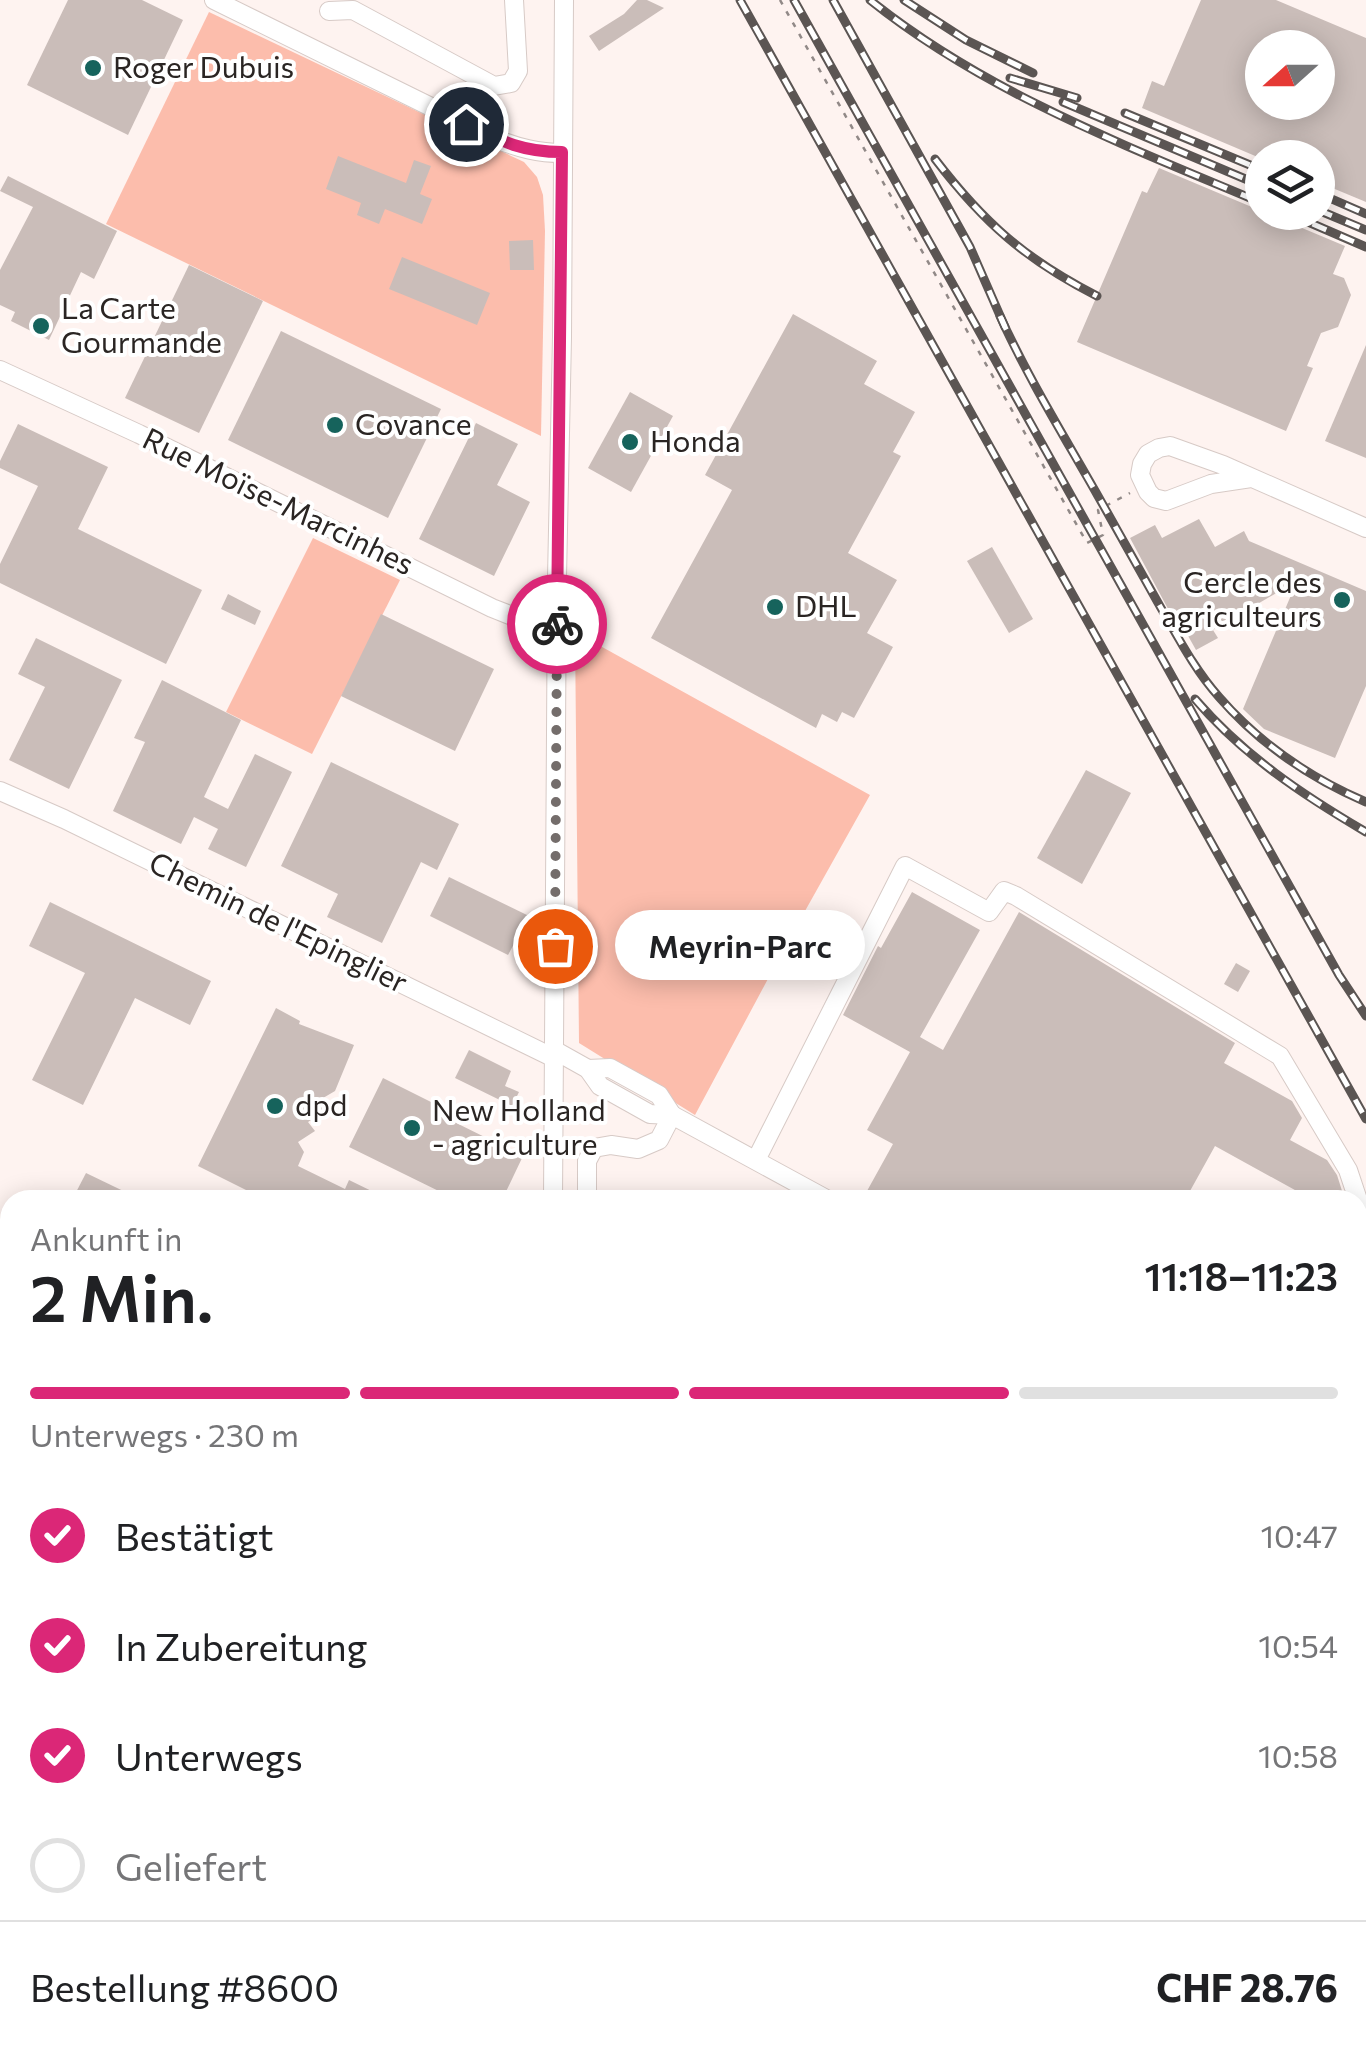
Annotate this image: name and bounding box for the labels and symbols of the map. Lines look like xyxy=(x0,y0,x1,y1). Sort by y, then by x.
north arrow xyxy=(1245,30,1335,120)
place label: Roger Dubuis xyxy=(113,47,294,84)
marker: Roger Dubuis xyxy=(82,57,104,79)
pin xyxy=(424,82,509,167)
place label: La Carte Gourmande xyxy=(61,288,222,359)
marker: La Carte Gourmande xyxy=(30,315,52,337)
place label: Covance xyxy=(355,404,472,441)
marker: Covance xyxy=(324,414,346,436)
street label: Rue Moïse-Marcinhes xyxy=(138,418,420,581)
place label: Honda xyxy=(650,421,741,458)
marker: Honda xyxy=(619,431,641,453)
place label: Cercle des agriculteurs xyxy=(1161,562,1322,633)
courier xyxy=(507,574,607,674)
place label: DHL xyxy=(795,586,857,623)
marker: Cercle des agriculteurs xyxy=(1331,589,1353,611)
marker: DHL xyxy=(764,596,786,618)
street label: Chemin de l'Epinglier xyxy=(144,842,414,999)
pin xyxy=(513,904,598,989)
callout: Meyrin-Parc xyxy=(615,911,865,981)
place label: dpd xyxy=(295,1085,347,1122)
place label: New Holland - agriculture xyxy=(432,1090,606,1161)
marker: dpd xyxy=(264,1095,286,1117)
marker: New Holland - agriculture xyxy=(401,1117,423,1139)

